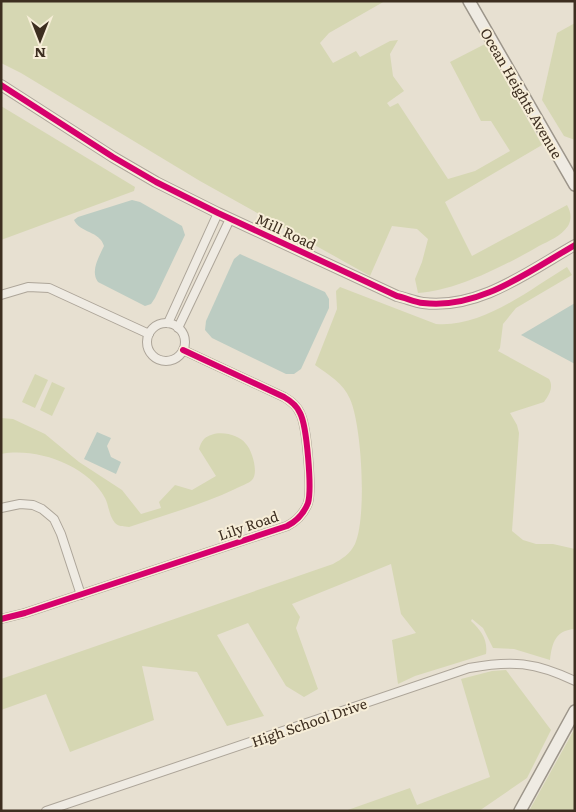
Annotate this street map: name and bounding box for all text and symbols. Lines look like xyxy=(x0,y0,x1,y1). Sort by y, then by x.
north arrow xyxy=(15,15,65,65)
street label: Ocean Heights Avenue xyxy=(476,24,568,162)
text: N xyxy=(34,44,46,64)
street label: Mill Road xyxy=(252,208,320,254)
street label: Lily Road xyxy=(215,505,281,545)
street label: High School Drive xyxy=(249,693,369,751)

